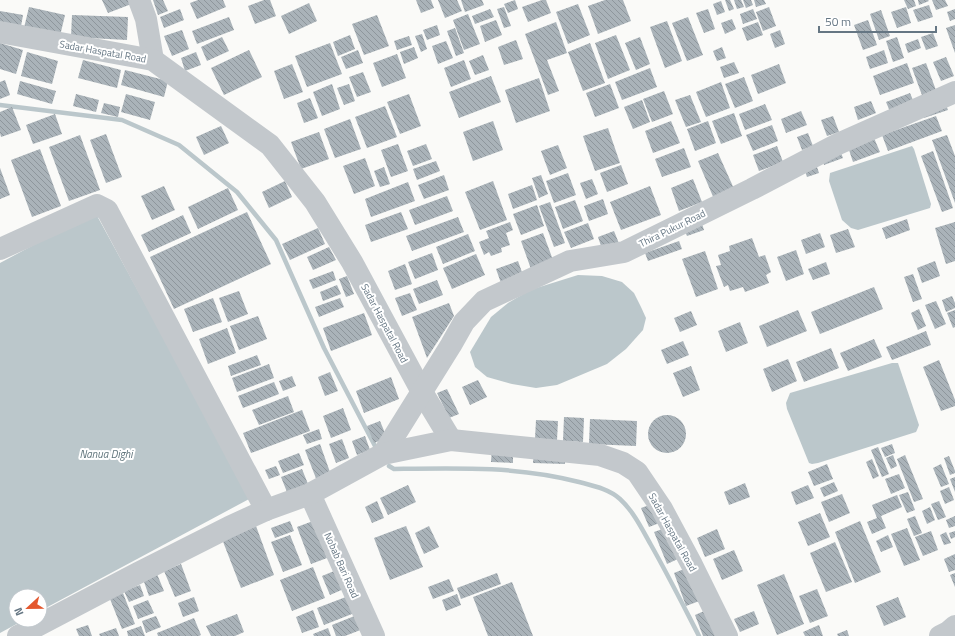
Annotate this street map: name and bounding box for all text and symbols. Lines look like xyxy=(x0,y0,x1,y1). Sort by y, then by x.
scale bar xyxy=(819,8,936,34)
text: 50 m xyxy=(825,12,851,31)
street label: Sadar Haspatal Road xyxy=(58,36,147,66)
street label: Thira Pukur Road xyxy=(637,206,708,251)
street label: Sadar Haspatal Road xyxy=(357,281,412,366)
water label: Nanua Dighi xyxy=(79,446,134,462)
street label: Sadar Haspatal Road xyxy=(645,490,700,574)
street label: Nobab Bari Road xyxy=(320,530,363,600)
north arrow xyxy=(8,588,48,628)
text: N xyxy=(10,605,28,618)

